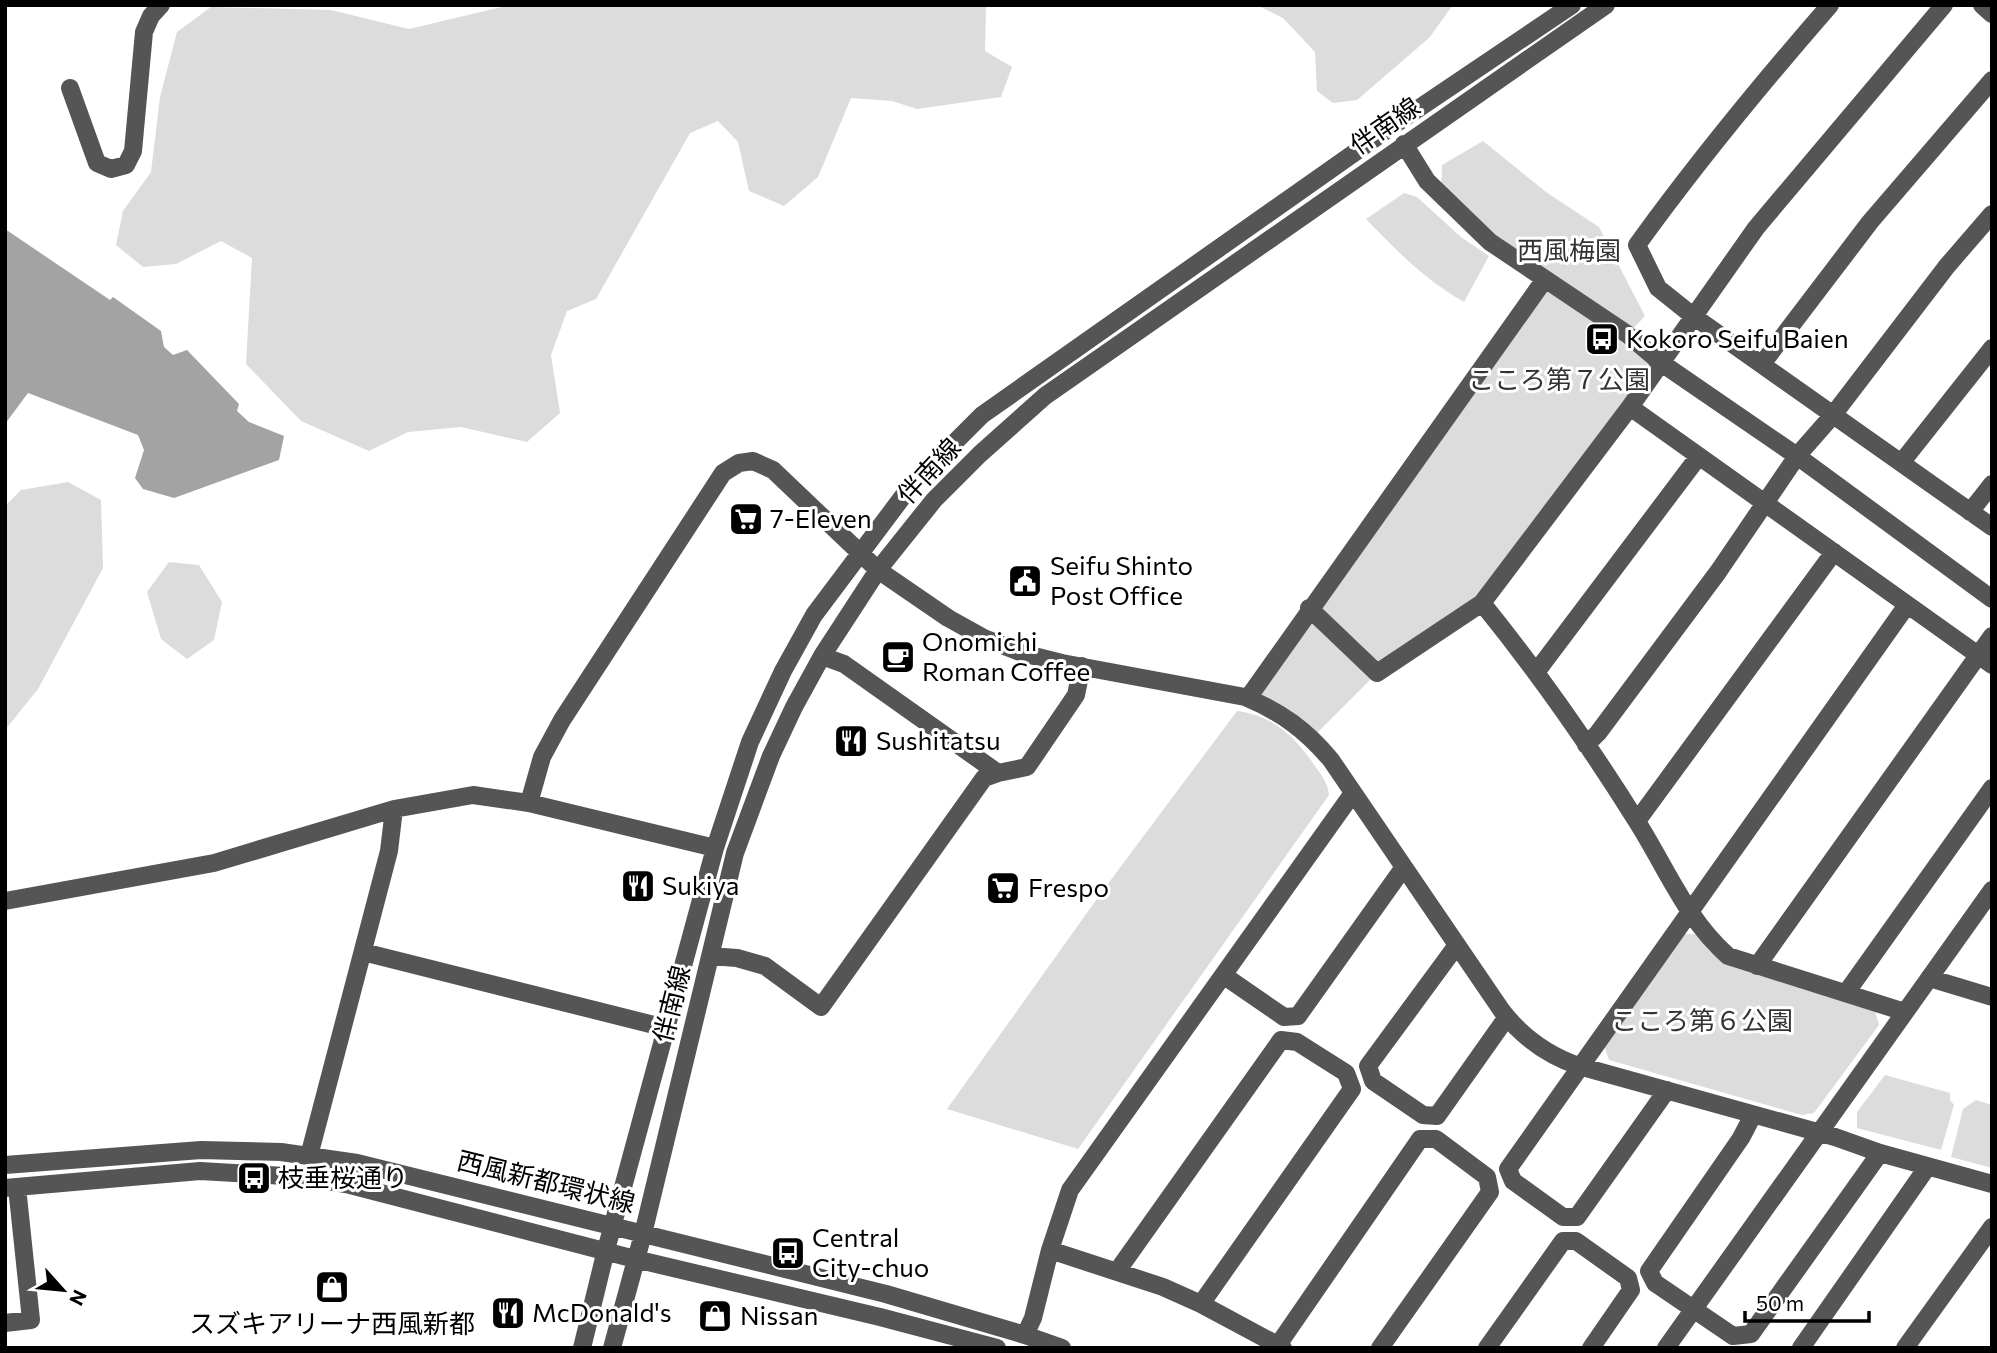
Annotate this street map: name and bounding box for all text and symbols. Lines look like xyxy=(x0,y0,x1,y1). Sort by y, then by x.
street label: 伴南線 xyxy=(1343,90,1425,160)
park label: 西風梅園 xyxy=(1517,234,1621,265)
bus stop icon: Kokoro Seifu Baien xyxy=(1583,320,1621,358)
place label: Kokoro Seifu Baien xyxy=(1626,322,1849,353)
park label: こころ第７公園 xyxy=(1468,363,1650,394)
street label: 伴南線 xyxy=(890,431,966,509)
supermarket icon: 7-Eleven xyxy=(727,500,765,538)
place label: 7-Eleven xyxy=(770,502,872,533)
place label: Seifu Shinto Post Office xyxy=(1050,549,1193,610)
public building icon: Seifu Shinto Post Office xyxy=(1006,562,1044,600)
place label: Onomichi Roman Coffee xyxy=(922,625,1090,686)
cafe icon: Onomichi Roman Coffee xyxy=(879,638,917,676)
restaurant icon: Sushitatsu xyxy=(832,722,870,760)
place label: Sushitatsu xyxy=(876,724,1000,755)
restaurant icon: Sukiya xyxy=(619,867,657,905)
place label: Sukiya xyxy=(662,869,739,900)
supermarket icon: Frespo xyxy=(984,869,1022,907)
place label: Frespo xyxy=(1028,871,1109,902)
street label: 伴南線 xyxy=(646,962,695,1045)
park label: こころ第６公園 xyxy=(1611,1004,1793,1035)
street label: 西風新都環状線 xyxy=(454,1143,638,1218)
bus stop icon: 枝垂桜通り xyxy=(235,1159,273,1197)
place label: 枝垂桜通り xyxy=(278,1161,408,1192)
place label: Central City-chuo xyxy=(812,1221,929,1282)
bus stop icon: Central City-chuo xyxy=(769,1234,807,1272)
north arrow xyxy=(28,1255,98,1325)
shop icon: スズキアリーナ西風新都 xyxy=(313,1268,351,1306)
scale bar xyxy=(1745,1280,1869,1324)
text: N xyxy=(65,1286,92,1310)
text: 50 m xyxy=(1756,1290,1804,1315)
restaurant icon: McDonald's xyxy=(489,1294,527,1332)
place label: McDonald's xyxy=(532,1296,672,1327)
shop icon: Nissan xyxy=(696,1297,734,1335)
place label: Nissan xyxy=(740,1299,818,1330)
place label: スズキアリーナ西風新都 xyxy=(189,1307,475,1338)

